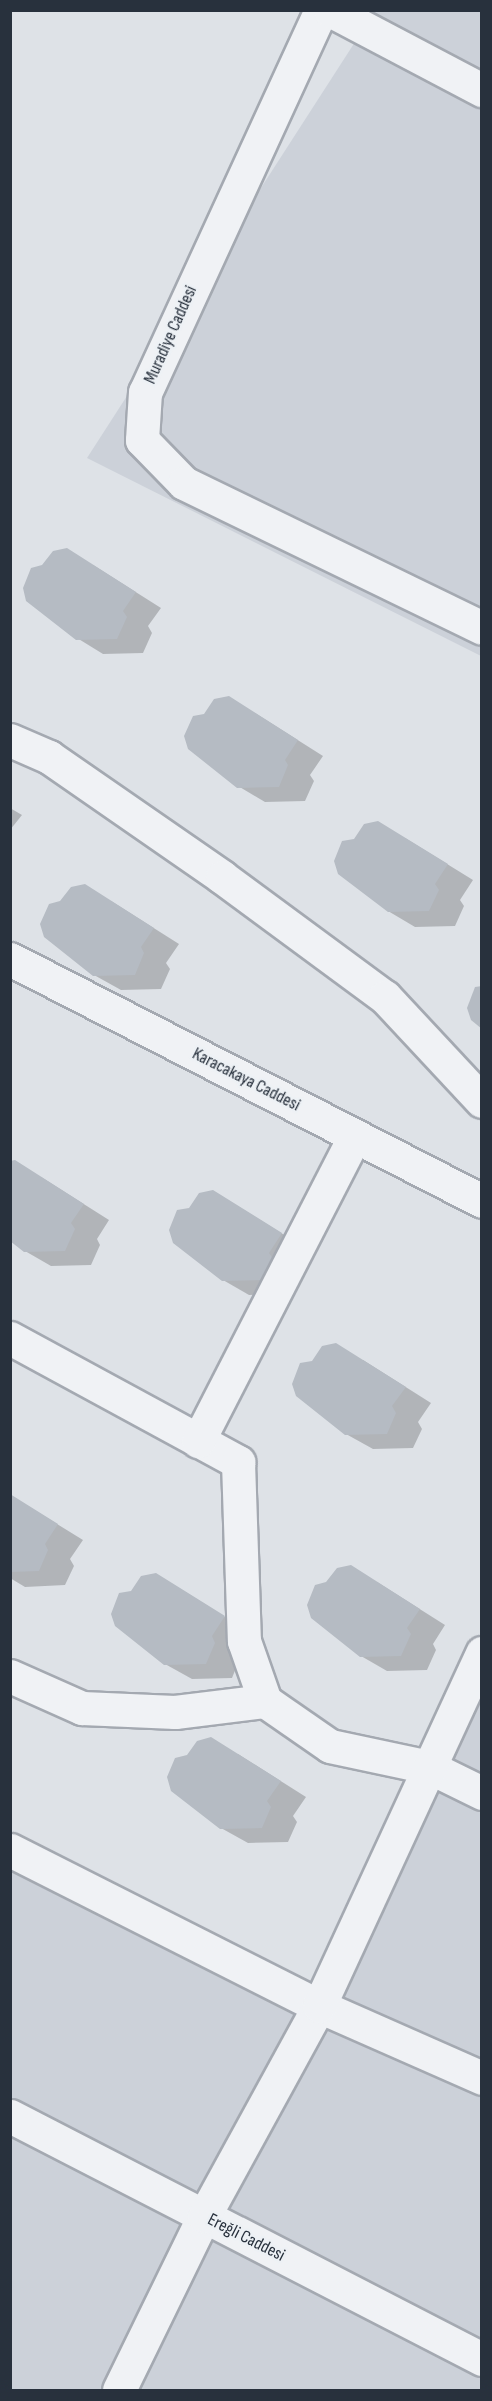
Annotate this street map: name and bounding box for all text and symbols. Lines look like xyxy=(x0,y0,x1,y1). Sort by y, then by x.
street label: Muradiye Caddesi xyxy=(140,283,202,387)
street label: Karacakaya Caddesi xyxy=(188,1044,304,1116)
street label: Ereğli Caddesi xyxy=(204,2209,288,2267)

